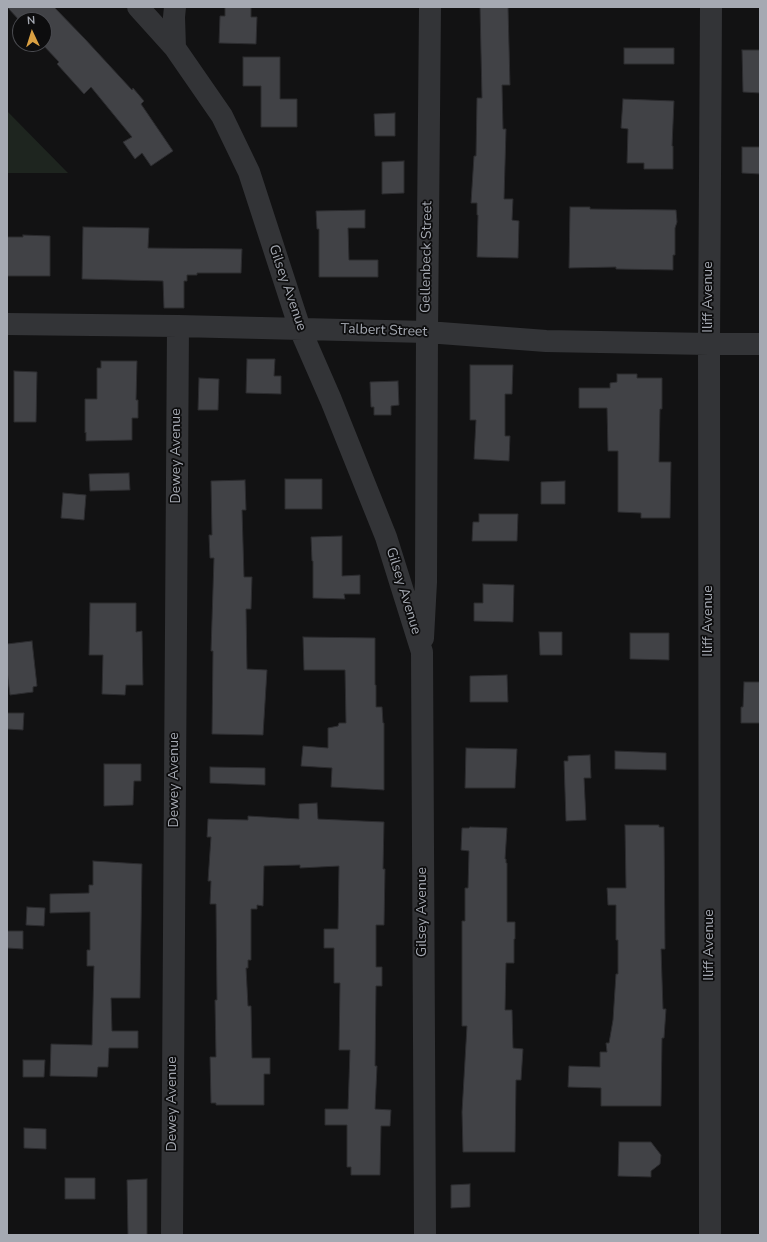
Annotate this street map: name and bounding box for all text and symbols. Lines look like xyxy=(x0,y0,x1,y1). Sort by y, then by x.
north arrow xyxy=(12,12,52,52)
text: N xyxy=(27,13,36,28)
street label: Gellenbeck Street xyxy=(418,201,436,313)
street label: Gilsey Avenue xyxy=(264,243,310,333)
street label: Iliff Avenue xyxy=(701,261,717,333)
street label: Talbert Street xyxy=(340,321,428,341)
street label: Dewey Avenue xyxy=(169,408,185,504)
street label: Gilsey Avenue xyxy=(382,546,424,636)
street label: Iliff Avenue xyxy=(701,585,717,657)
street label: Dewey Avenue xyxy=(167,732,183,828)
street label: Gilsey Avenue xyxy=(415,867,431,957)
street label: Iliff Avenue xyxy=(702,909,718,981)
street label: Dewey Avenue xyxy=(165,1056,181,1152)

